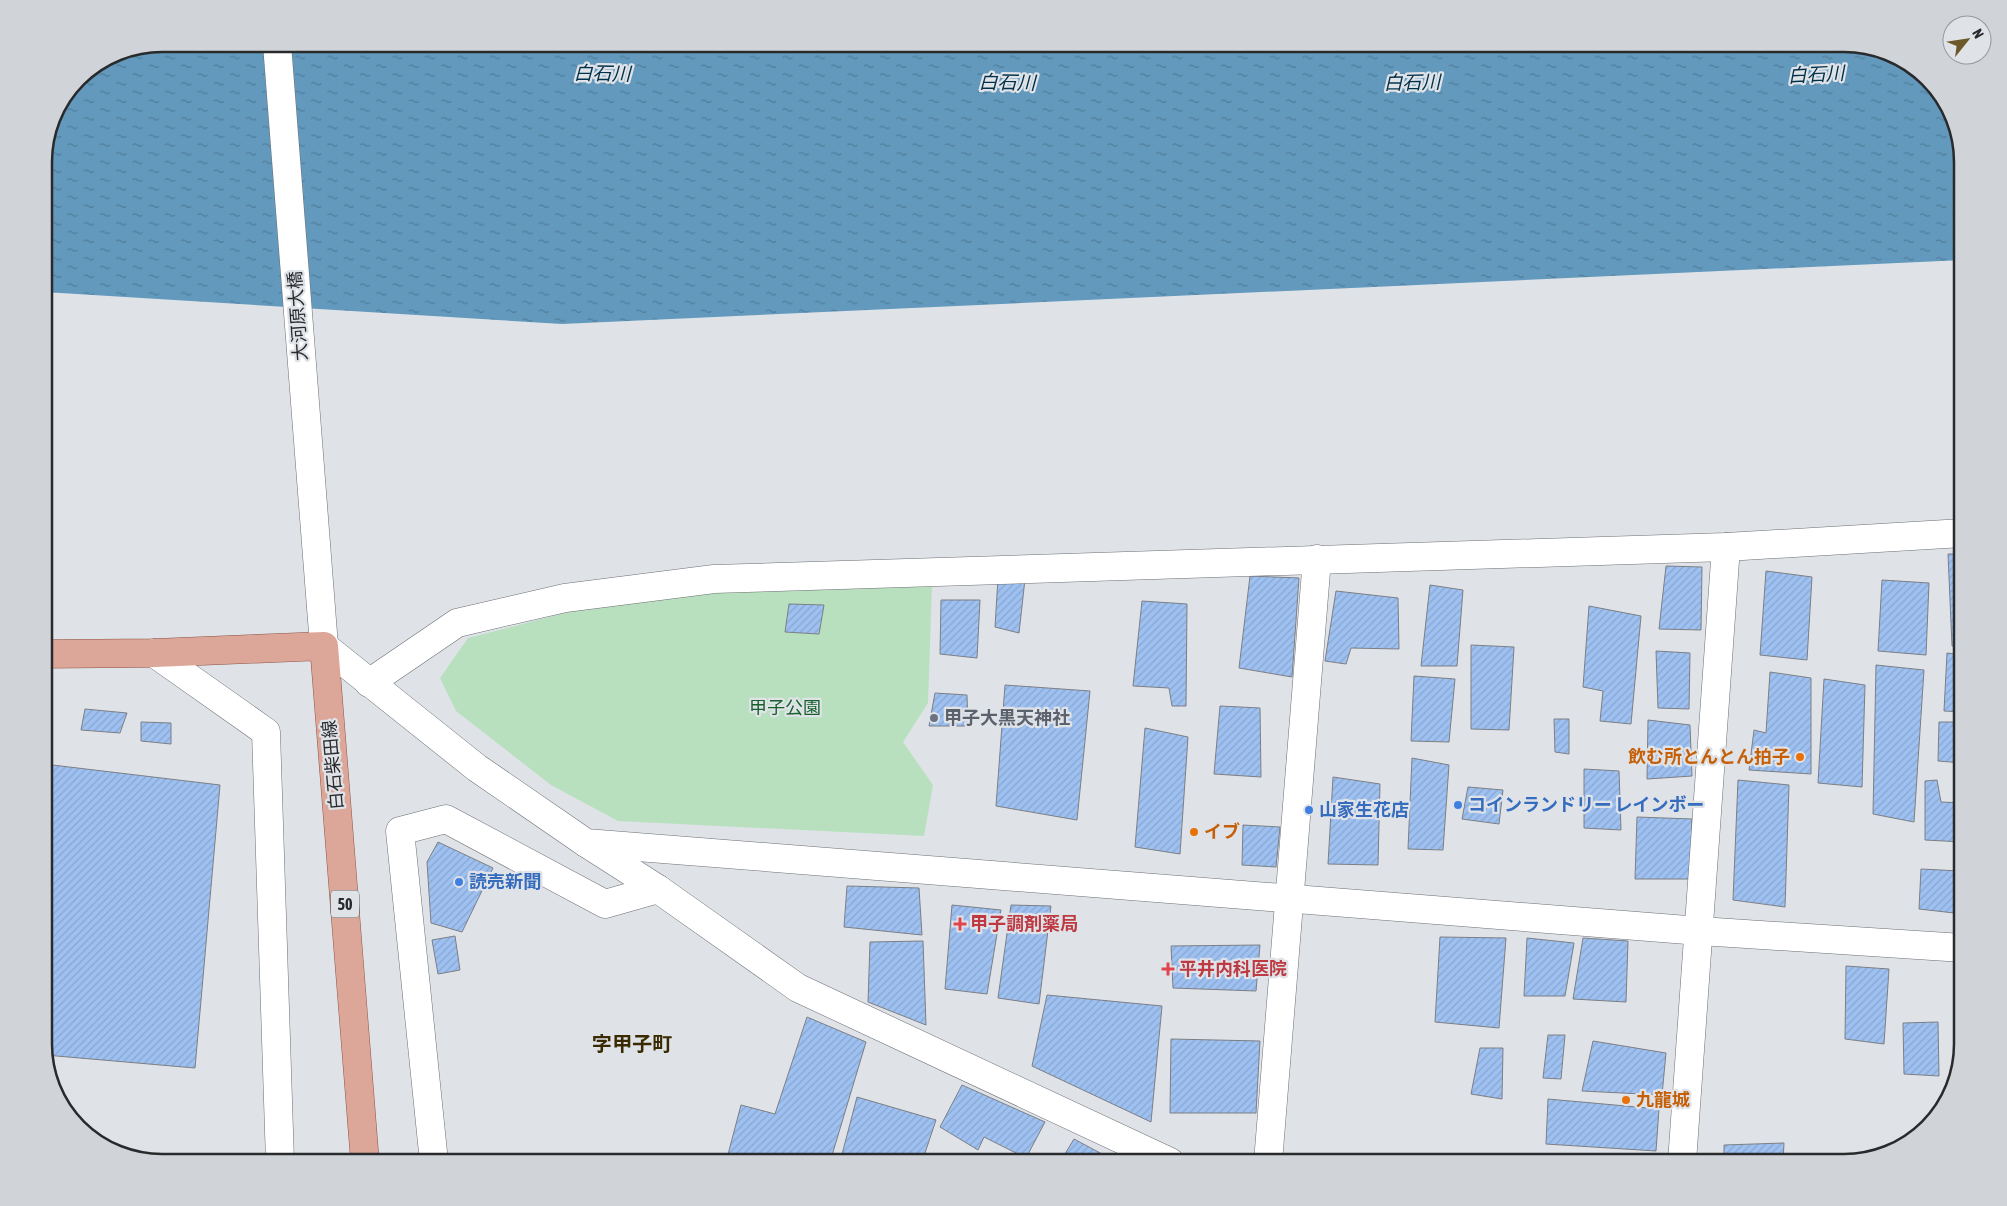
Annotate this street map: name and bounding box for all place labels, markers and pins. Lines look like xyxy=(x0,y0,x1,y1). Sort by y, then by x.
place label: 甲子大黒天神社 xyxy=(944,707,1070,728)
marker: 甲子大黒天神社 xyxy=(928,712,940,724)
place label: 飲む所とんとん拍子 xyxy=(1628,746,1790,767)
marker: 飲む所とんとん拍子 xyxy=(1794,751,1806,763)
place label: コインランドリー レインボー xyxy=(1468,794,1704,815)
place label: 山家生花店 xyxy=(1319,799,1409,820)
marker: コインランドリー レインボー xyxy=(1452,799,1464,811)
marker: 山家生花店 xyxy=(1303,804,1315,816)
place label: イブ xyxy=(1204,821,1240,842)
marker: イブ xyxy=(1188,826,1200,838)
place label: 読売新聞 xyxy=(469,871,541,892)
marker: 読売新聞 xyxy=(453,876,465,888)
place label: 甲子調剤薬局 xyxy=(970,913,1078,934)
marker: 甲子調剤薬局 xyxy=(954,918,966,930)
place label: 平井内科医院 xyxy=(1179,958,1287,979)
marker: 平井内科医院 xyxy=(1161,962,1175,976)
place label: 九龍城 xyxy=(1636,1089,1690,1110)
marker: 九龍城 xyxy=(1620,1094,1632,1106)

